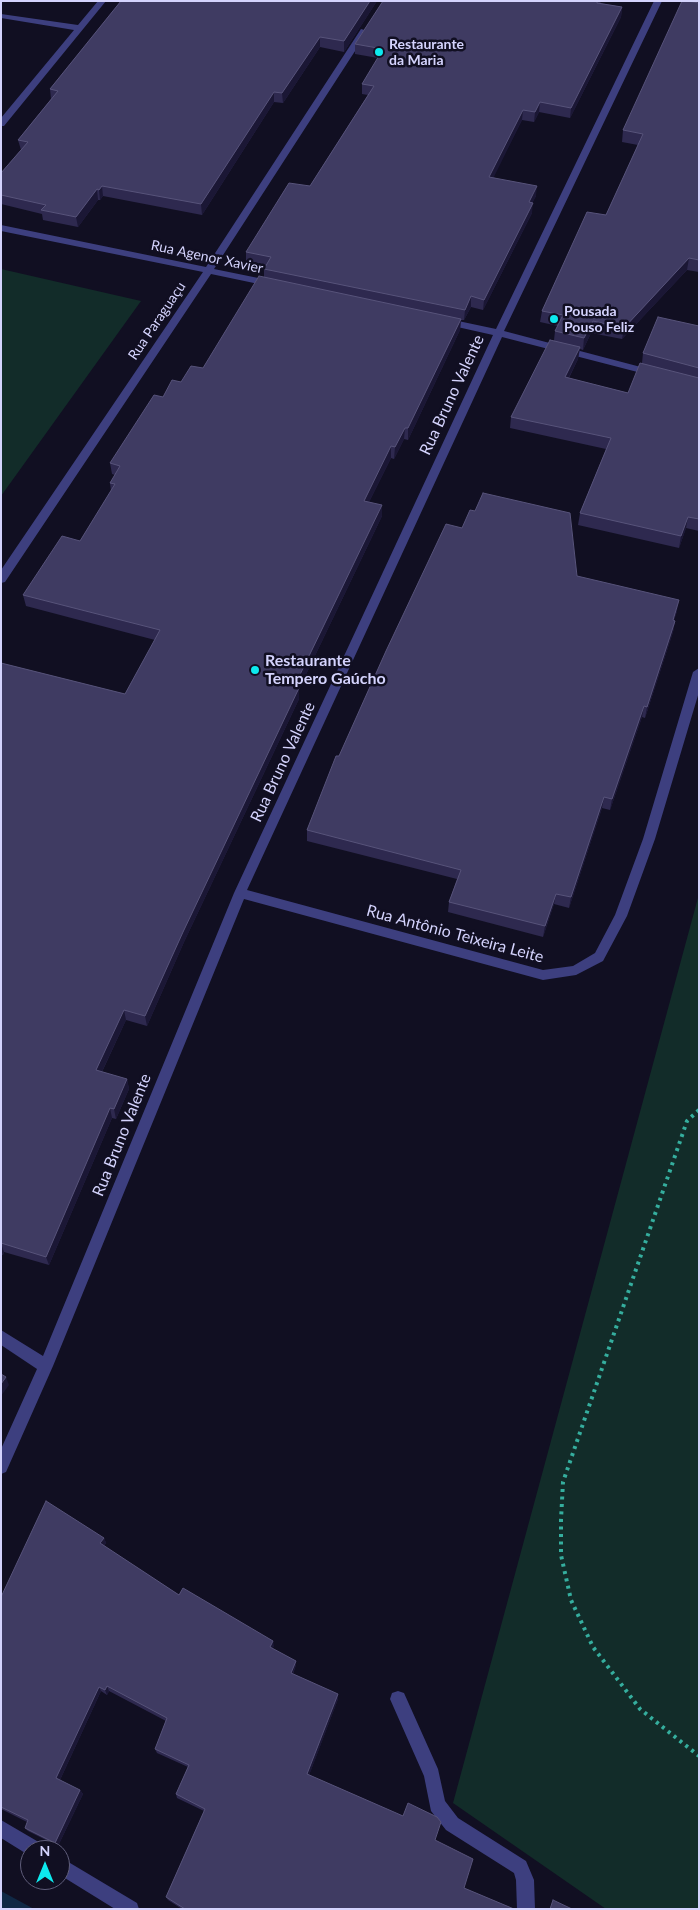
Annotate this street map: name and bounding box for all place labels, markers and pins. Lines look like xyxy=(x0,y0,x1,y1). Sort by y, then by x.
place label: Restaurante da Maria xyxy=(389,36,464,68)
marker: Restaurante da Maria xyxy=(373,46,385,58)
place label: Pousada Pouso Feliz xyxy=(564,303,634,336)
marker: Pousada Pouso Feliz xyxy=(548,313,560,325)
place label: Restaurante Tempero Gaúcho xyxy=(265,651,386,689)
marker: Restaurante Tempero Gaúcho xyxy=(249,664,261,676)

